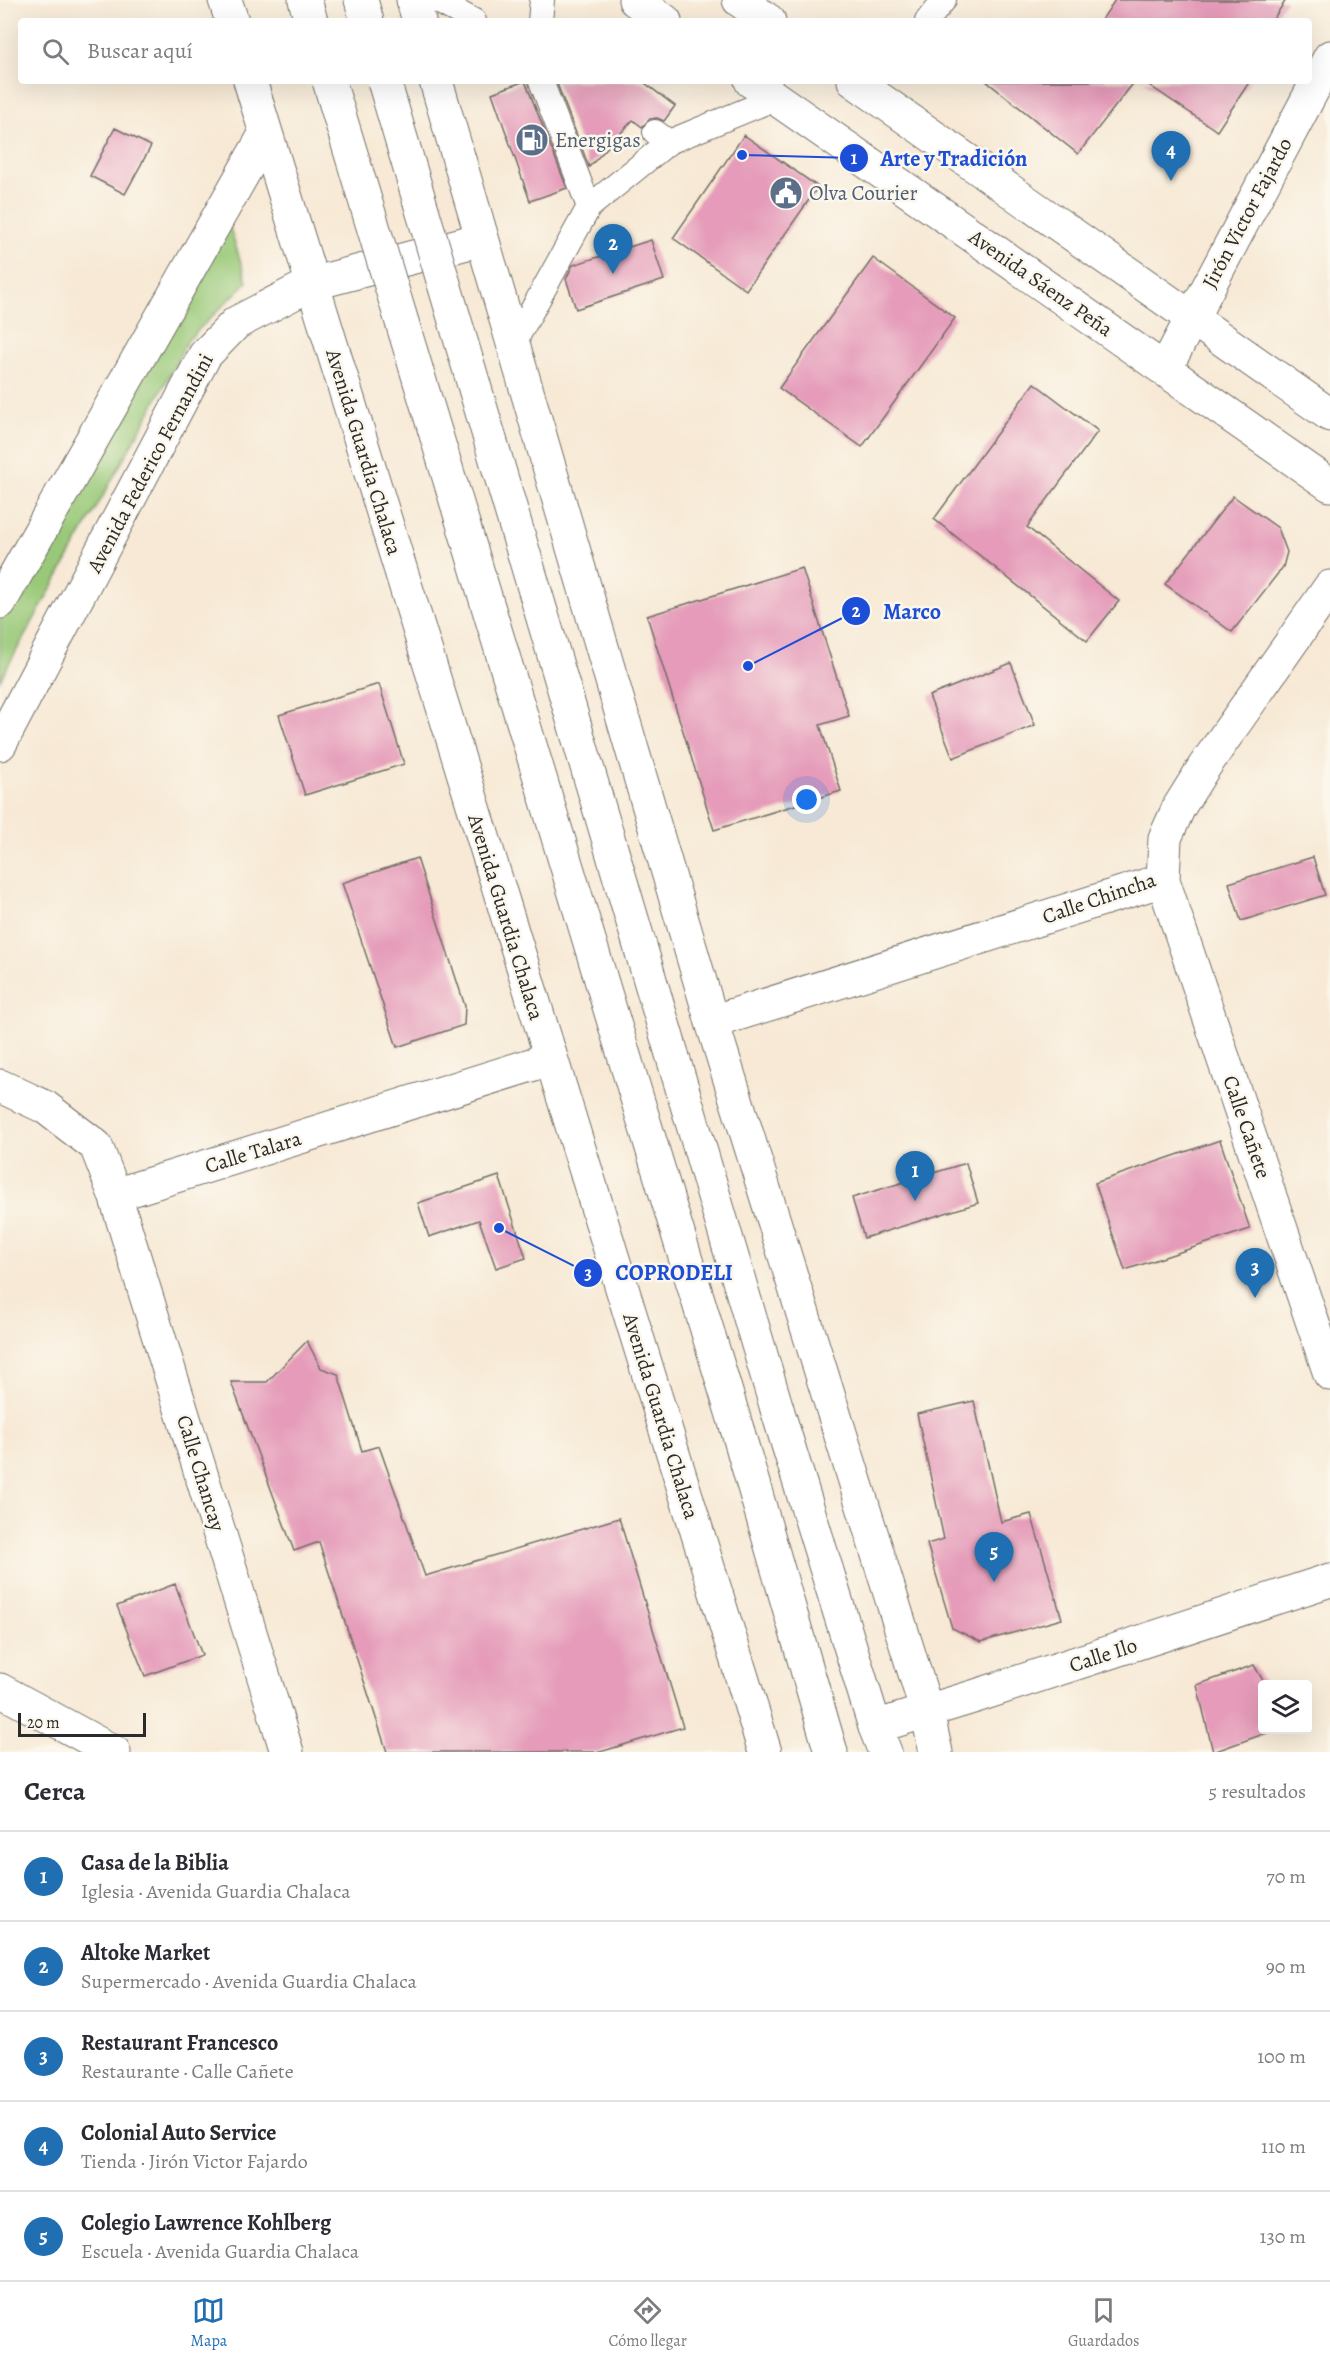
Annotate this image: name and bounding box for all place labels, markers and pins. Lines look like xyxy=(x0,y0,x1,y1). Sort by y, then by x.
fuel station icon: Energigas xyxy=(514,122,550,158)
place label: Energigas xyxy=(555,126,641,154)
pin: 4 xyxy=(1152,132,1190,181)
callout: Arte y Tradición xyxy=(839,138,1040,178)
public building icon: Olva Courier xyxy=(768,175,804,211)
place label: Olva Courier xyxy=(809,179,918,207)
pin: 2 xyxy=(594,224,632,274)
callout: Marco xyxy=(841,591,953,631)
pin: 1 xyxy=(896,1152,934,1201)
pin: 3 xyxy=(1236,1248,1274,1298)
callout: COPRODELI xyxy=(573,1253,745,1293)
pin: 5 xyxy=(974,1532,1014,1582)

